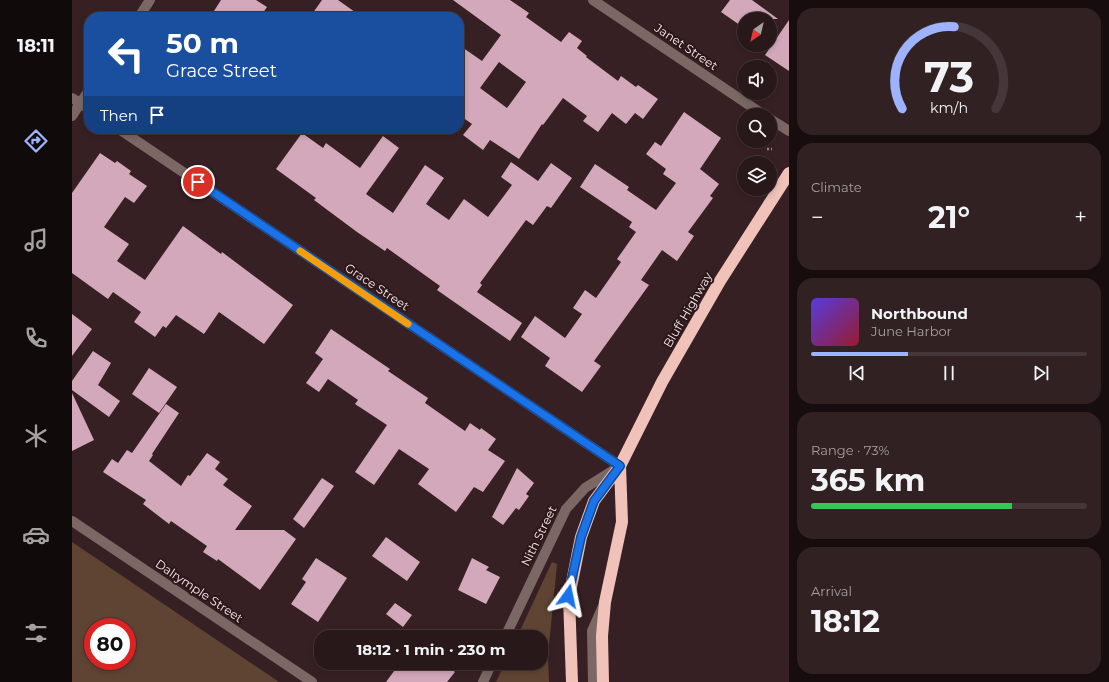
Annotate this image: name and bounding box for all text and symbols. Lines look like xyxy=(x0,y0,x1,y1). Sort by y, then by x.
north arrow xyxy=(737,12,777,52)
map controls xyxy=(737,12,777,196)
street label: Janet Street xyxy=(651,19,721,73)
text: 50 m xyxy=(166,26,239,60)
icon: left xyxy=(100,28,152,80)
text: 18:11 xyxy=(17,35,55,57)
text: 73 xyxy=(924,52,974,102)
text: Grace Street xyxy=(166,60,277,82)
button: sound xyxy=(737,60,777,100)
text: km/h xyxy=(930,99,968,117)
icon: arrive xyxy=(146,104,168,126)
text: Then xyxy=(100,106,138,125)
button: search xyxy=(737,108,777,148)
icon: directions xyxy=(22,127,50,155)
button: layers xyxy=(737,156,777,196)
pin xyxy=(181,165,215,199)
icon: arrive xyxy=(187,171,209,193)
text: Climate xyxy=(811,179,862,195)
text: 21° xyxy=(928,199,970,236)
text: − xyxy=(811,204,824,231)
text: + xyxy=(1074,204,1087,231)
icon: music xyxy=(22,226,50,254)
street label: Grace Street xyxy=(342,260,412,314)
street label: Bluff Highway xyxy=(660,269,715,350)
text: Northbound xyxy=(871,304,968,323)
text: June Harbor xyxy=(871,323,952,339)
icon: phone xyxy=(22,324,50,352)
icon: previous xyxy=(846,362,868,384)
icon: pause xyxy=(938,362,960,384)
icon: next xyxy=(1030,362,1052,384)
icon: climate xyxy=(22,422,50,450)
text: Range · 73% xyxy=(811,442,889,458)
text: 365 km xyxy=(811,462,925,499)
street label: Nith Street xyxy=(517,503,560,568)
icon: car xyxy=(22,521,50,549)
street label: Dalrymple Street xyxy=(153,556,246,625)
position arrow xyxy=(547,575,589,617)
text: Arrival xyxy=(811,583,852,599)
text: 18:12 xyxy=(811,603,880,640)
speed limit sign: 80 xyxy=(84,618,136,670)
icon: filters xyxy=(22,619,50,647)
text: 18:12 · 1 min · 230 m xyxy=(356,640,506,659)

